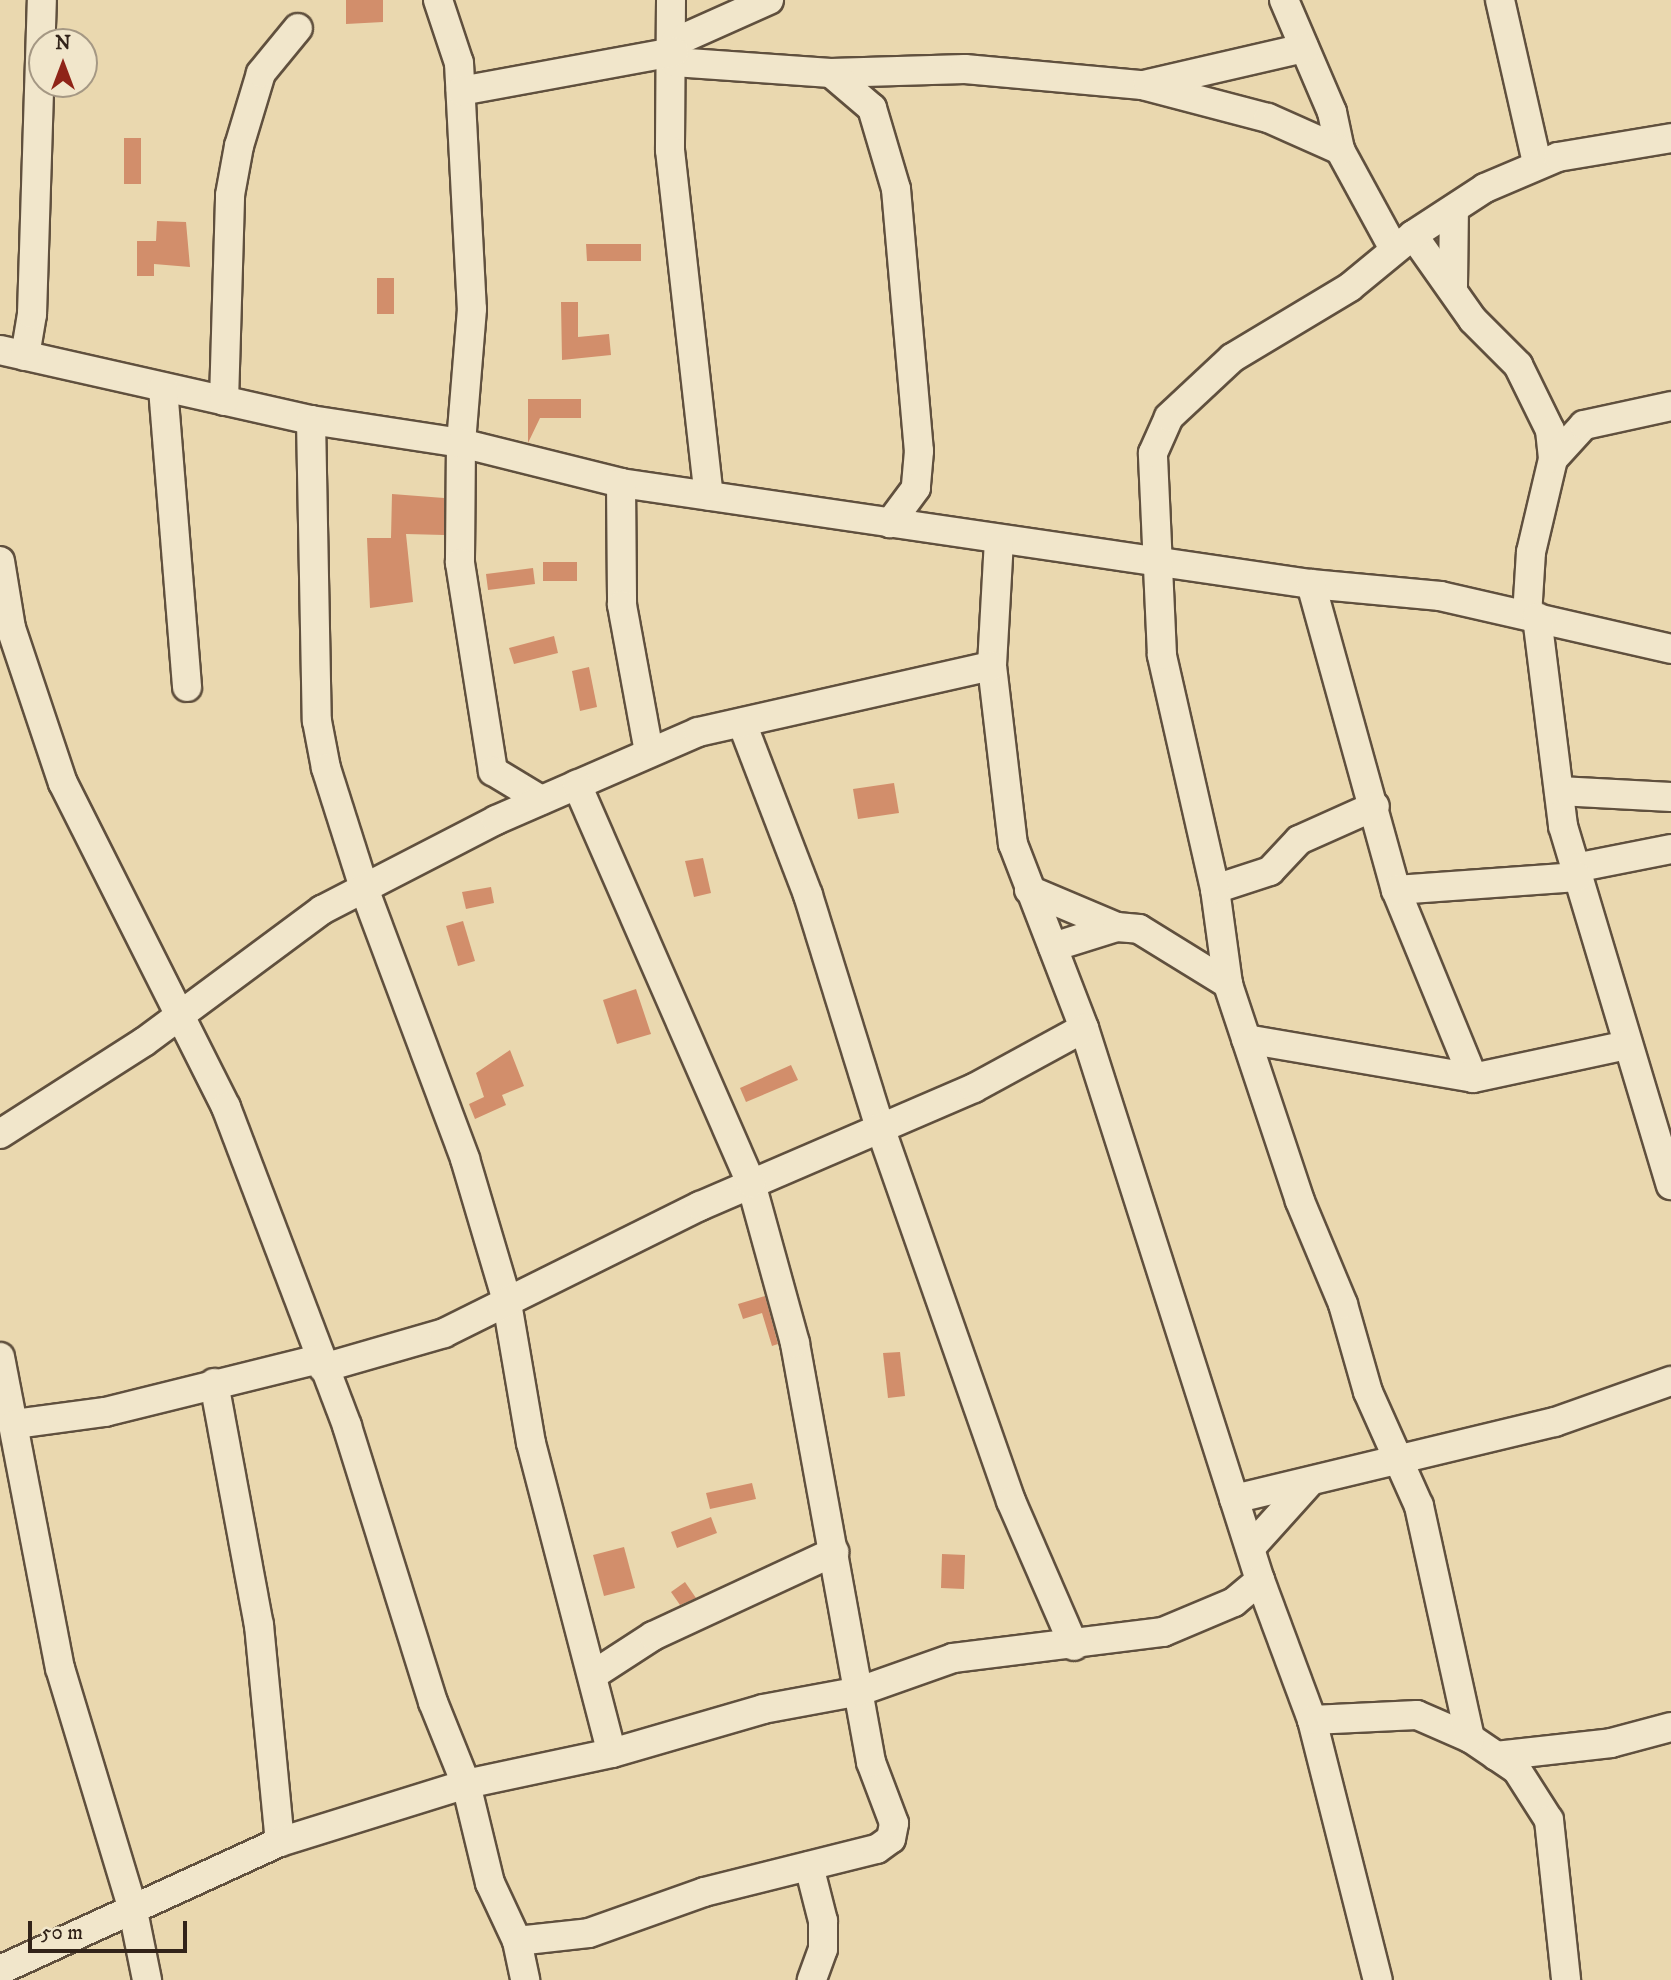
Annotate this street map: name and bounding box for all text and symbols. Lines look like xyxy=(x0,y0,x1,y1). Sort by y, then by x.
north arrow xyxy=(28,28,98,98)
text: N xyxy=(55,32,71,55)
scale bar xyxy=(32,1906,191,1950)
text: 50 m xyxy=(41,1920,83,1946)

